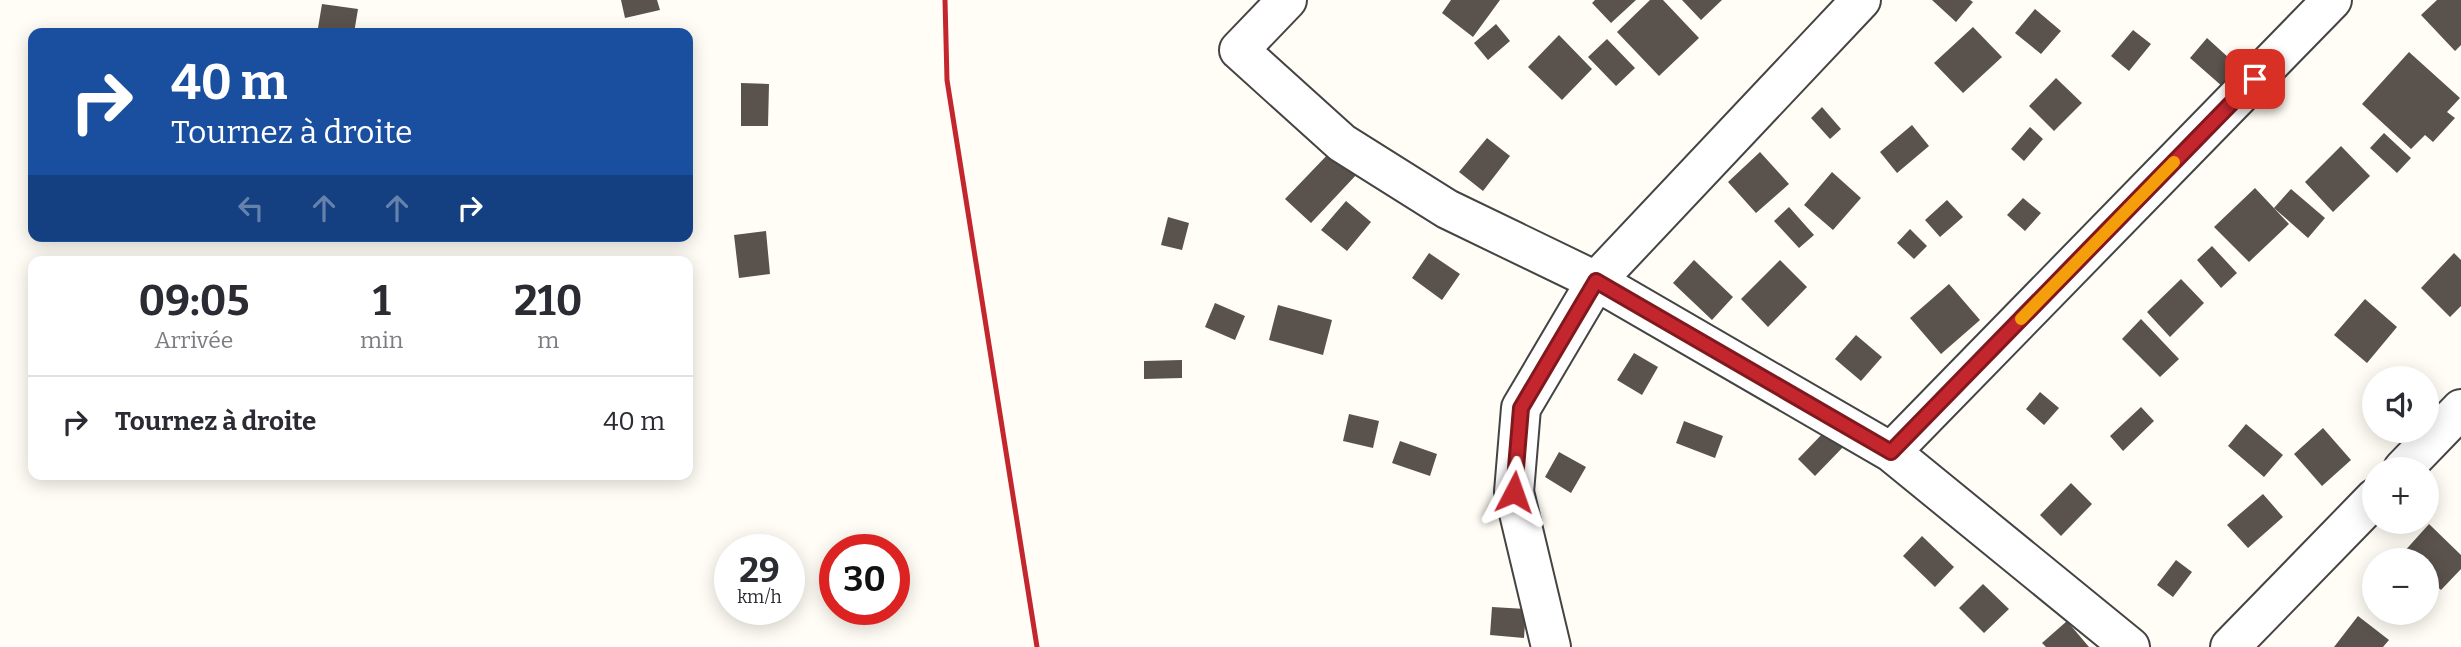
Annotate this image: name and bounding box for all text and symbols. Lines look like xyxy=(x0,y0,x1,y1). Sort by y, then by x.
pin xyxy=(2225,49,2285,109)
text: 40 m xyxy=(171,53,288,112)
icon: right xyxy=(56,56,147,147)
icon: arrive xyxy=(2236,60,2274,98)
text: Tournez à droite xyxy=(171,113,413,151)
icon: left xyxy=(232,189,270,227)
icon: ahead xyxy=(305,189,343,227)
icon: ahead xyxy=(378,189,416,227)
icon: right xyxy=(451,189,489,227)
text: 09:05 xyxy=(139,276,249,326)
text: 1 xyxy=(373,276,391,326)
text: 210 xyxy=(514,276,582,326)
text: Arrivée xyxy=(155,326,233,354)
text: min xyxy=(360,326,403,354)
text: m xyxy=(537,326,559,354)
map controls xyxy=(2362,366,2439,625)
button: sound xyxy=(2362,366,2439,443)
icon: right xyxy=(56,403,94,441)
text: Tournez à droite xyxy=(115,406,316,437)
text: 40 m xyxy=(603,406,665,437)
position arrow xyxy=(1477,455,1551,529)
button: + xyxy=(2362,457,2439,534)
speed limit sign: 30 xyxy=(819,534,910,625)
button: − xyxy=(2362,548,2439,625)
text: 29 xyxy=(739,549,780,591)
text: km/h xyxy=(737,586,782,608)

